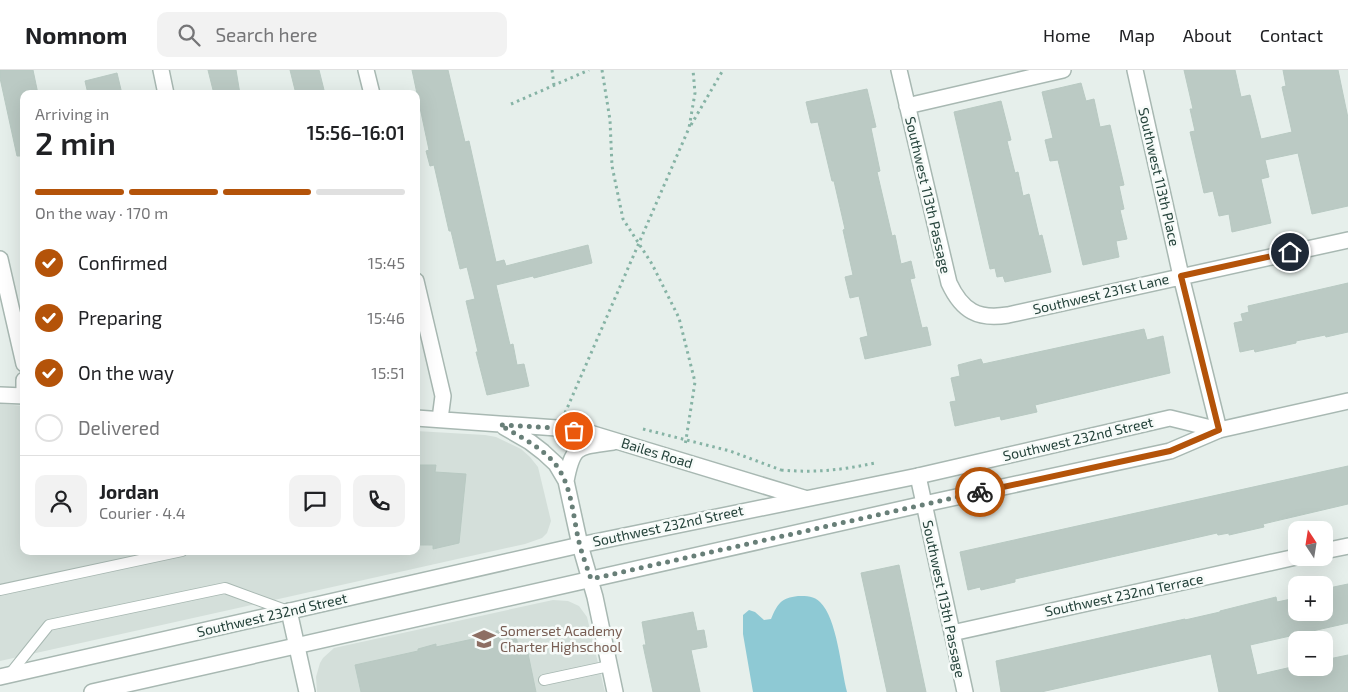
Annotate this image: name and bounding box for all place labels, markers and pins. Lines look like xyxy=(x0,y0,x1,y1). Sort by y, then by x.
pin xyxy=(1269,231,1311,273)
pin xyxy=(553,410,595,452)
place label: Somerset Academy Charter Highschool xyxy=(500,622,623,655)
school or university icon: Somerset Academy Charter Highschool xyxy=(471,626,497,652)

